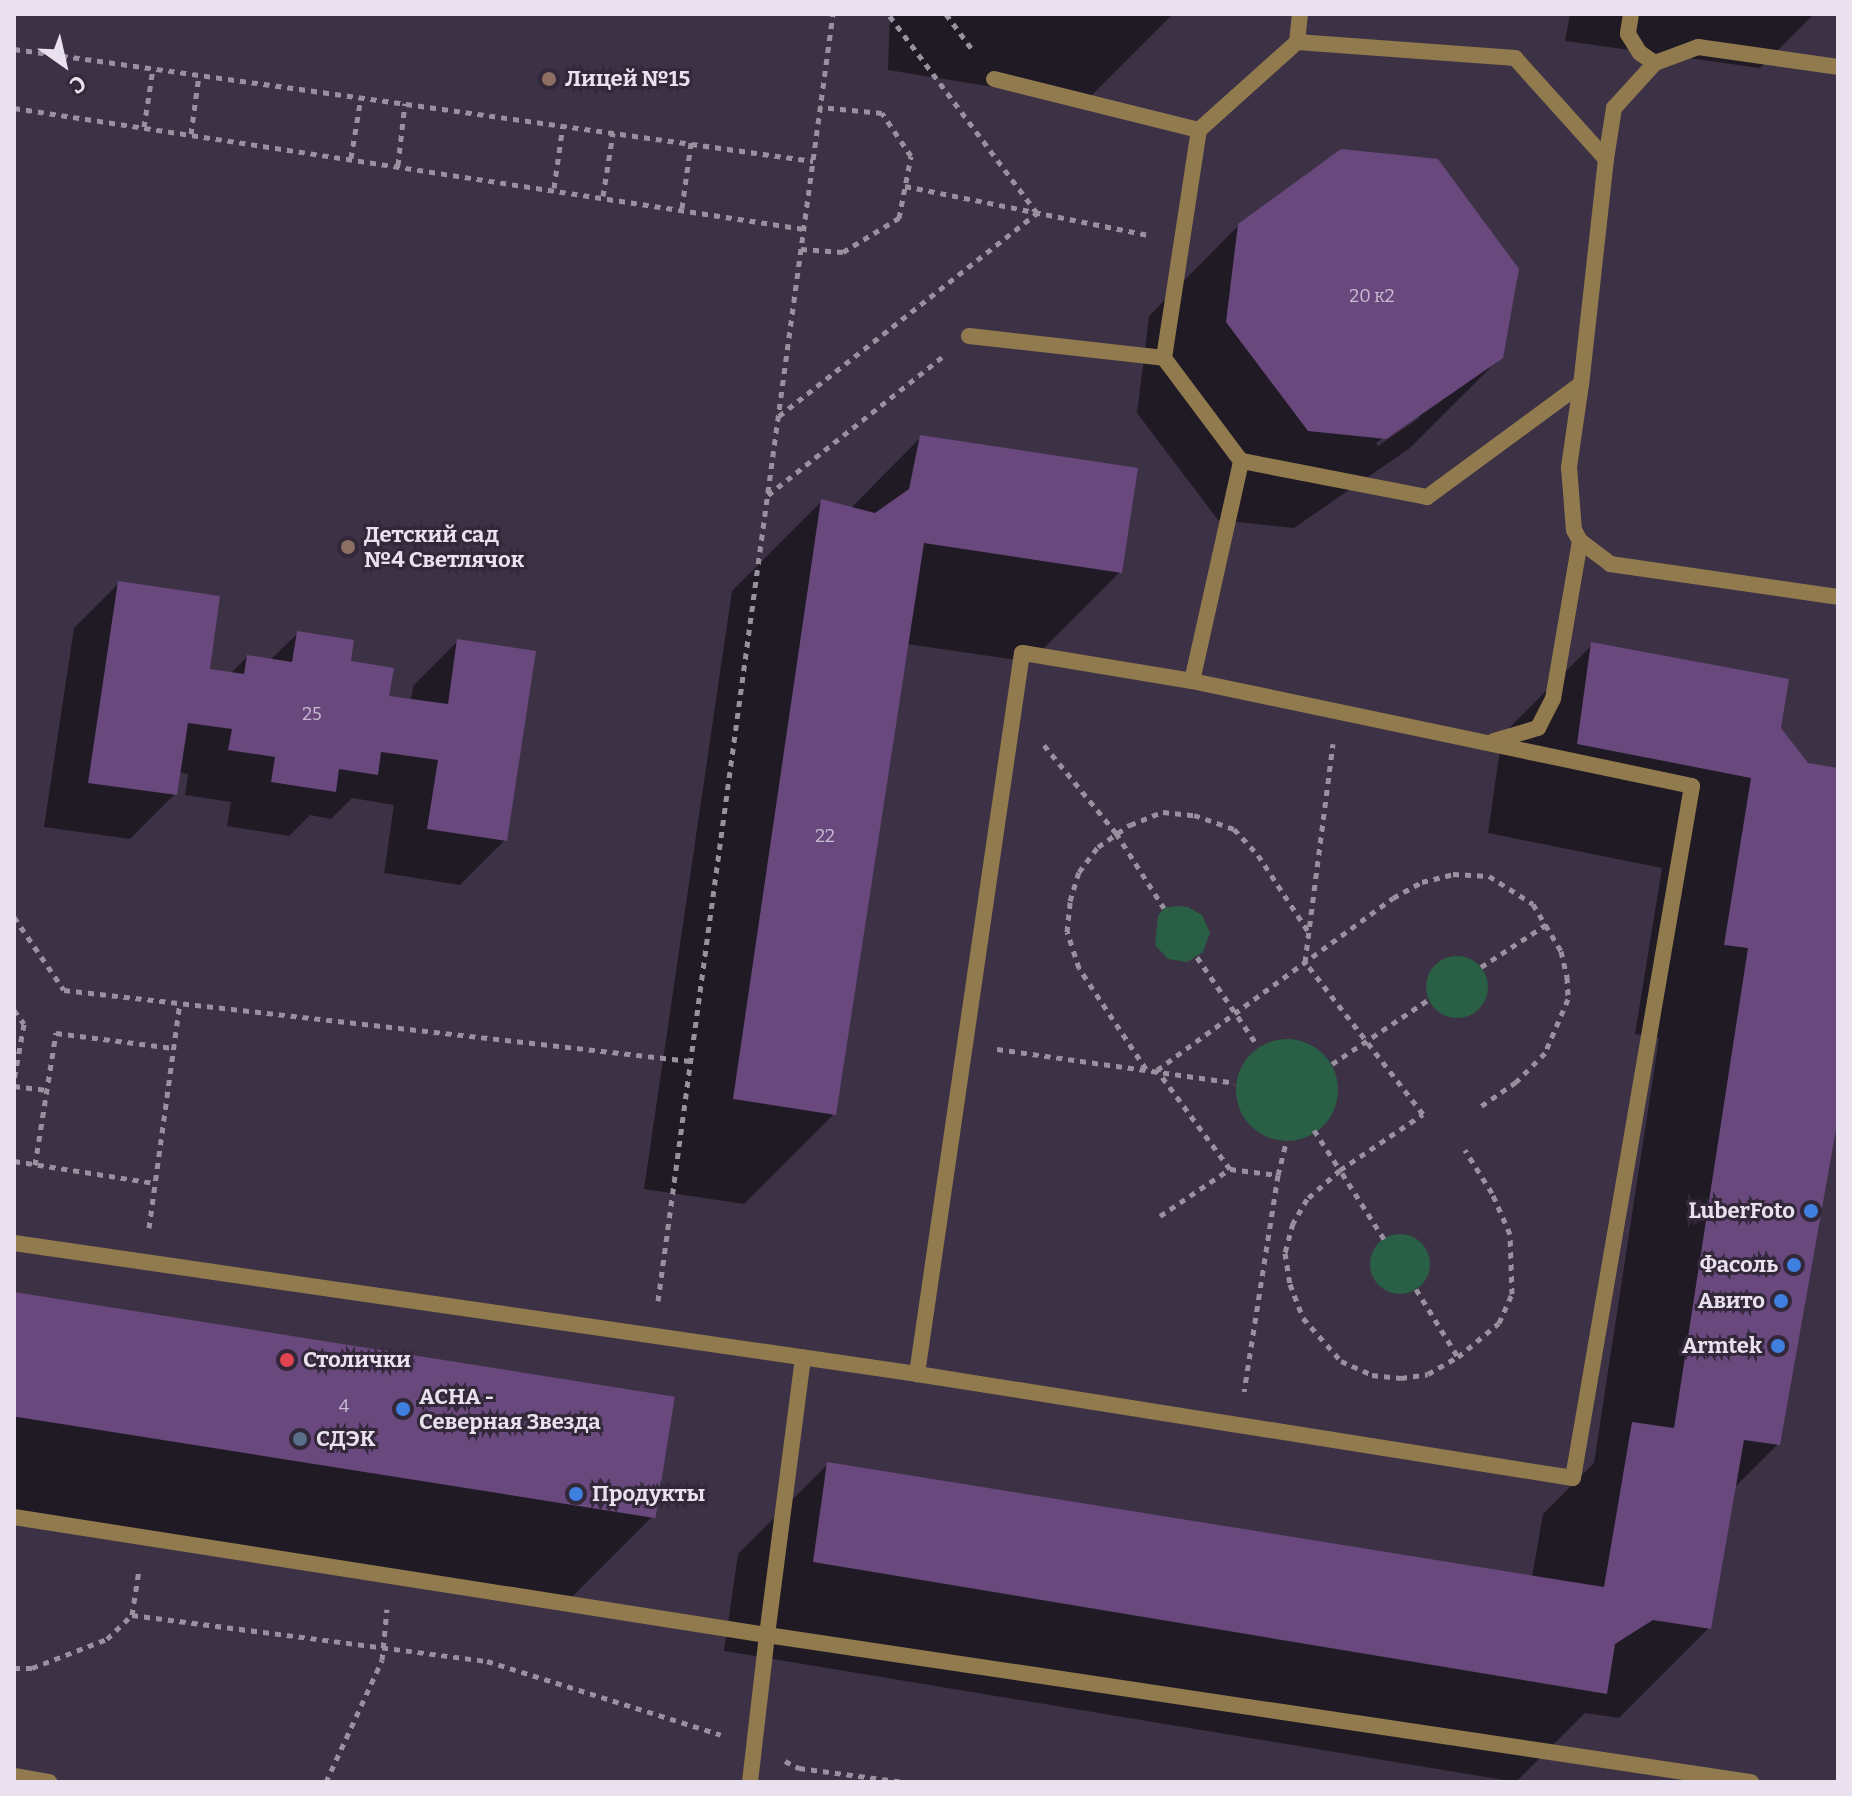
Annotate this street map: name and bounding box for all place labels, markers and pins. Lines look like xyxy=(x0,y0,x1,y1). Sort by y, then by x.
place label: Лицей №15 xyxy=(565,66,690,92)
marker: Лицей №15 xyxy=(540,70,558,88)
place label: Детский сад №4 Светлячок xyxy=(364,521,524,572)
marker: Детский сад №4 Светлячок xyxy=(339,538,357,556)
place label: LuberFoto xyxy=(1689,1198,1795,1224)
marker: LuberFoto xyxy=(1802,1202,1820,1220)
place label: Фасоль xyxy=(1699,1252,1778,1278)
marker: Фасоль xyxy=(1785,1256,1803,1274)
place label: Авито xyxy=(1698,1288,1765,1314)
marker: Авито xyxy=(1772,1292,1790,1310)
place label: Armtek xyxy=(1682,1333,1762,1359)
marker: Armtek xyxy=(1769,1337,1787,1355)
place label: Столички xyxy=(303,1347,411,1373)
marker: Столички xyxy=(278,1351,296,1369)
place label: АСНА - Северная Звезда xyxy=(419,1383,601,1434)
marker: АСНА - Северная Звезда xyxy=(394,1400,412,1418)
place label: СДЭК xyxy=(316,1426,375,1452)
marker: СДЭК xyxy=(291,1430,309,1448)
place label: Продукты xyxy=(592,1481,705,1507)
marker: Продукты xyxy=(567,1485,585,1503)

